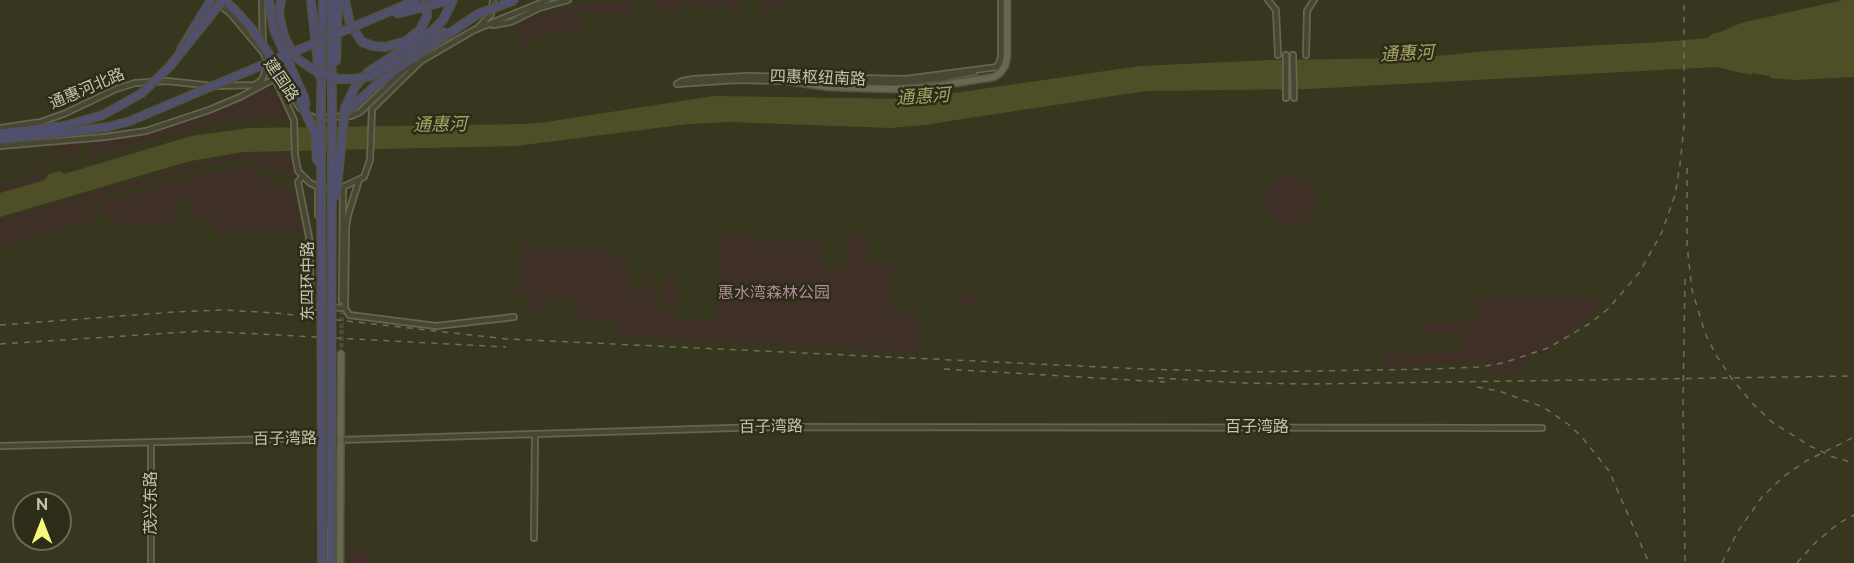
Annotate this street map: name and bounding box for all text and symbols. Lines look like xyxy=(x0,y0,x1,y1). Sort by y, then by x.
water label: 通惠河 xyxy=(1379,42,1435,66)
street label: 建国路 xyxy=(260,55,302,105)
street label: 通惠河北路 xyxy=(46,65,128,113)
street label: 四惠枢纽南路 xyxy=(770,67,866,89)
water label: 通惠河 xyxy=(895,84,951,110)
water label: 通惠河 xyxy=(413,114,467,136)
street label: 东四环中路 xyxy=(298,241,318,321)
park label: 惠水湾森林公园 xyxy=(718,283,830,303)
street label: 百子湾路 xyxy=(739,417,803,437)
street label: 百子湾路 xyxy=(1225,417,1289,437)
street label: 百子湾路 xyxy=(253,429,317,449)
street label: 茂兴东路 xyxy=(141,471,161,535)
north arrow xyxy=(12,491,72,551)
text: N xyxy=(36,495,48,514)

